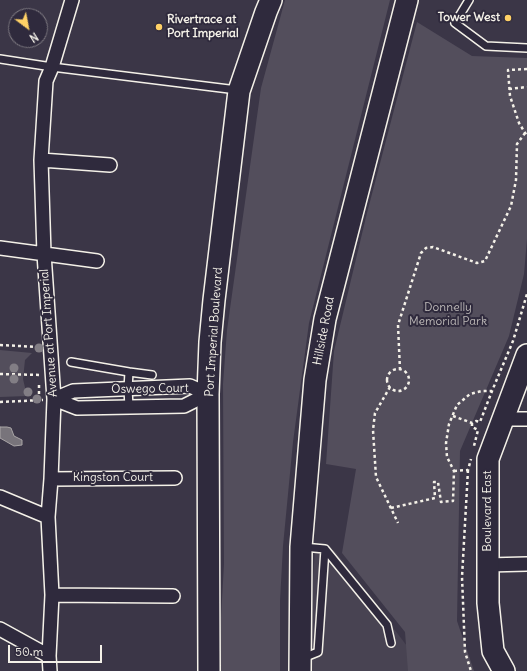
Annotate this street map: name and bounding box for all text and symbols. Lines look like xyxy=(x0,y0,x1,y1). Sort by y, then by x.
north arrow xyxy=(8,8,48,48)
place label: Tower West xyxy=(438,11,500,25)
place label: Rivertrace at Port Imperial xyxy=(167,13,239,41)
marker: Tower West xyxy=(503,13,513,23)
marker: Rivertrace at Port Imperial xyxy=(154,22,164,32)
text: N xyxy=(27,29,41,45)
street label: Port Imperial Boulevard xyxy=(202,267,226,397)
street label: Avenue at Port Imperial xyxy=(37,268,61,398)
street label: Hillside Road xyxy=(310,296,338,366)
park label: Donnelly Memorial Park xyxy=(409,301,487,329)
street label: Oswego Court xyxy=(111,381,189,397)
street label: Boulevard East xyxy=(481,470,495,552)
street label: Kingston Court xyxy=(73,471,153,485)
scale bar xyxy=(10,637,104,663)
text: 50 m xyxy=(15,644,43,659)

